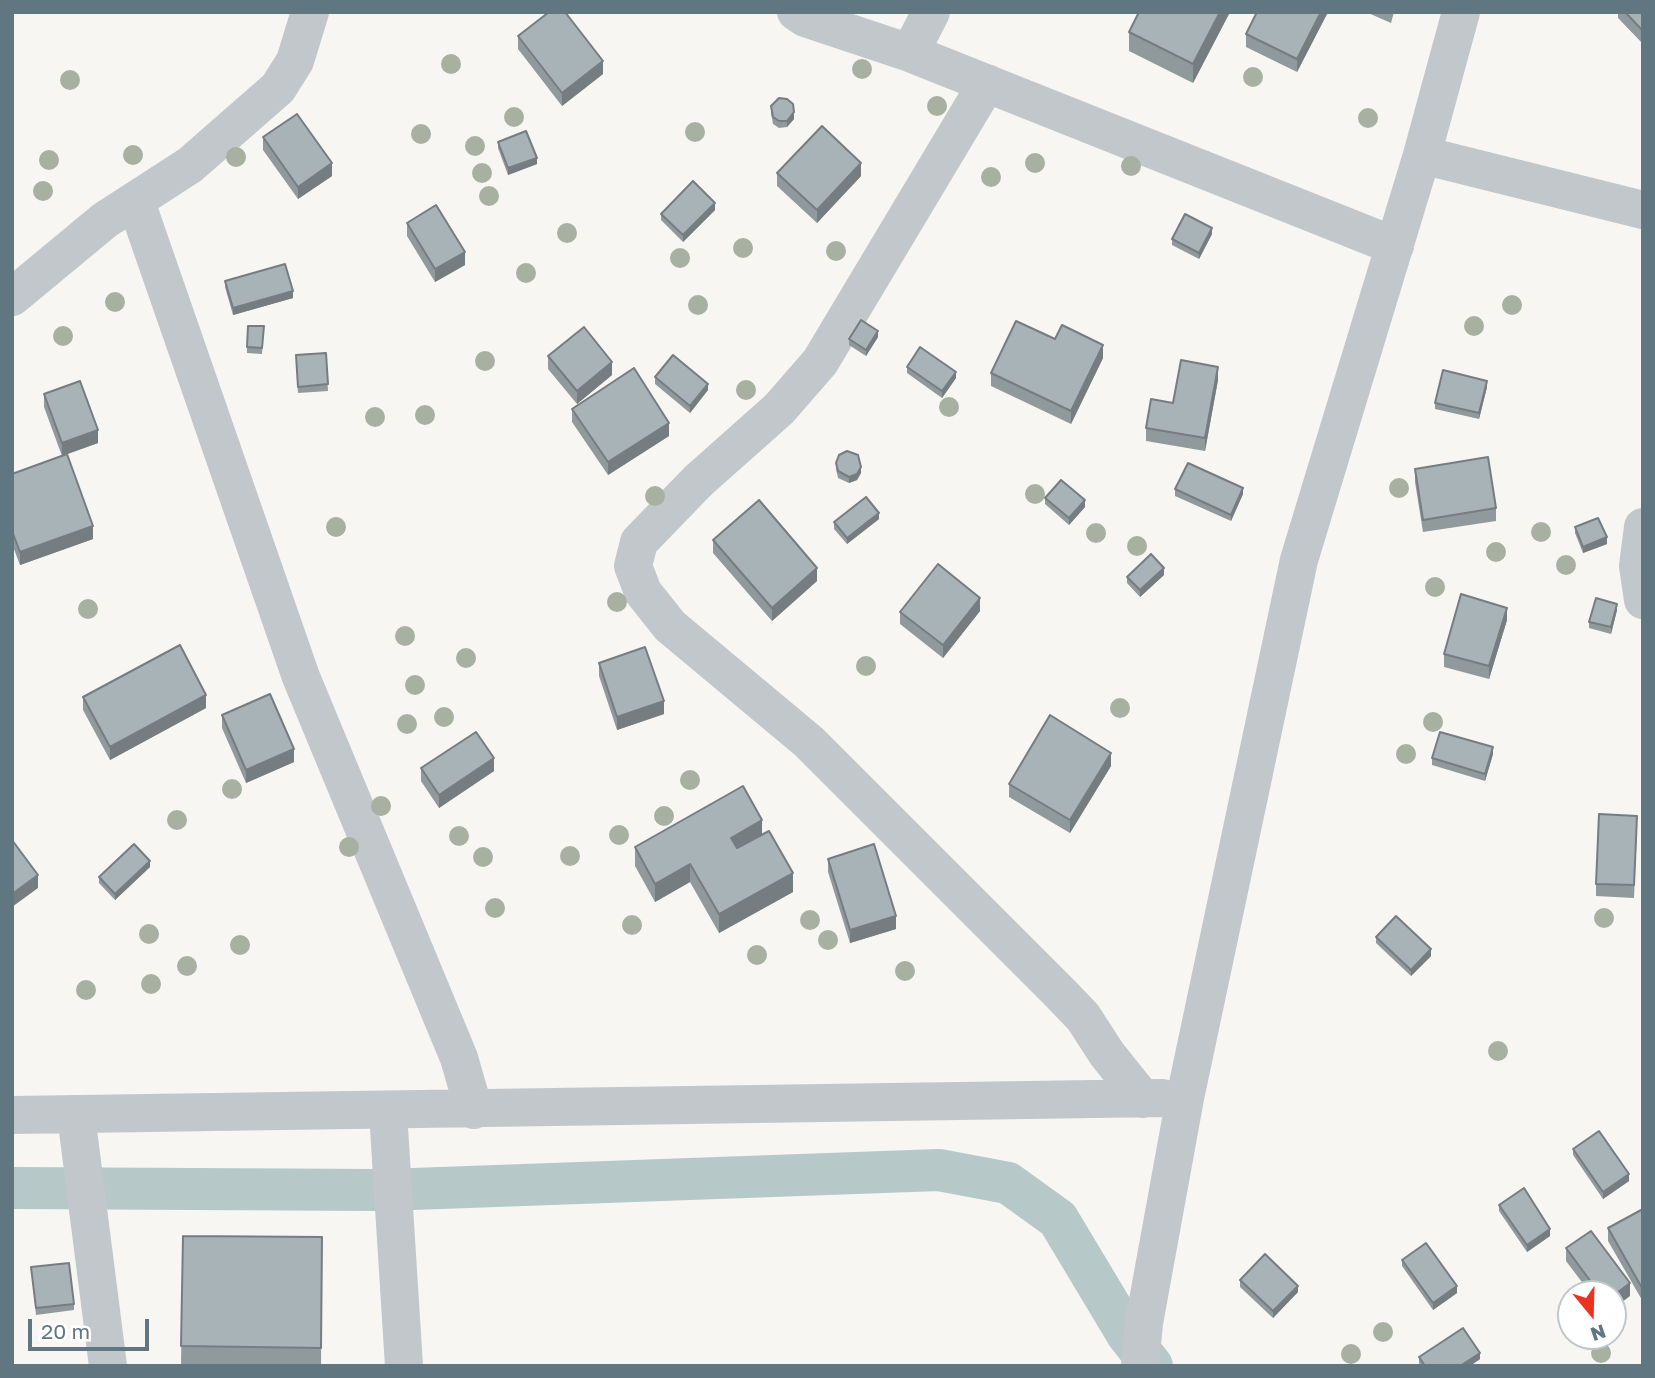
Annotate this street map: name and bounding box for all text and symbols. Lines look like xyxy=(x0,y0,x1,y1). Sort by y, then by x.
north arrow xyxy=(1557,1280,1627,1350)
scale bar xyxy=(32,1304,152,1348)
text: 20 m xyxy=(41,1318,90,1344)
text: N xyxy=(1588,1320,1609,1347)

